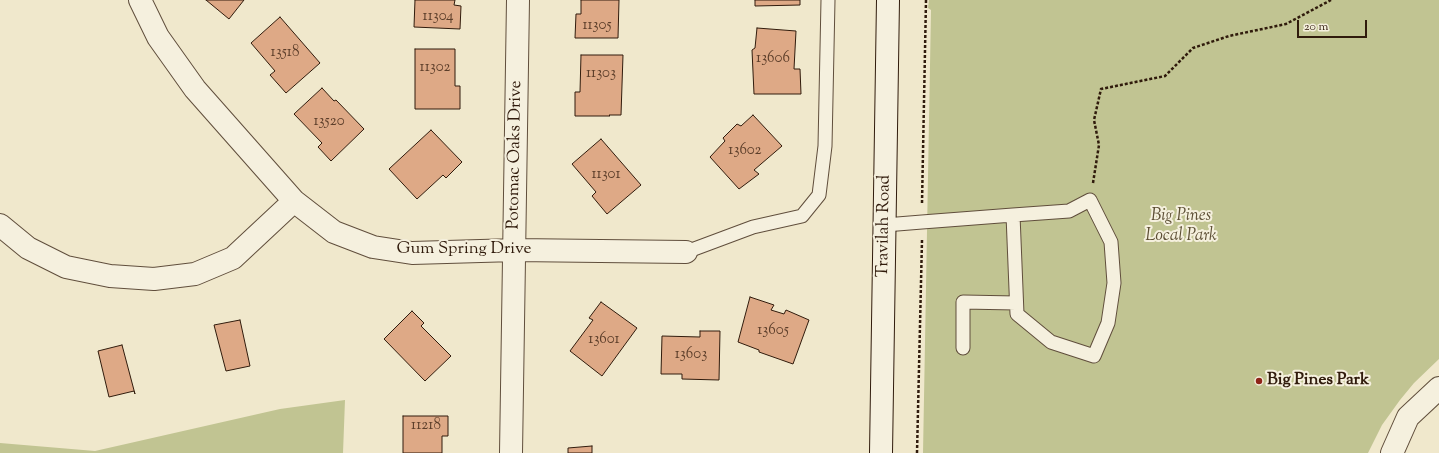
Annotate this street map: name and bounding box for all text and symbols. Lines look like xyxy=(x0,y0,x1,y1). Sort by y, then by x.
house number: 11304 xyxy=(423,8,453,26)
scale bar xyxy=(1299,12,1369,38)
house number: 11305 xyxy=(582,17,612,35)
text: 20 m xyxy=(1304,18,1328,36)
house number: 13518 xyxy=(271,44,299,62)
house number: 13606 xyxy=(756,50,790,68)
house number: 11302 xyxy=(420,59,450,77)
house number: 11303 xyxy=(586,65,616,83)
street label: Potomac Oaks Drive xyxy=(505,80,527,230)
house number: 13520 xyxy=(313,113,345,131)
house number: 13602 xyxy=(728,142,762,160)
house number: 11301 xyxy=(591,166,621,184)
street label: Travilah Road xyxy=(874,175,896,277)
park label: Big Pines Local Park xyxy=(1145,207,1217,247)
street label: Gum Spring Drive xyxy=(397,240,531,260)
house number: 13605 xyxy=(757,322,789,340)
house number: 13601 xyxy=(588,331,620,349)
house number: 13603 xyxy=(675,346,707,364)
place label: Big Pines Park xyxy=(1267,371,1369,391)
marker: Big Pines Park xyxy=(1254,376,1264,386)
house number: 11218 xyxy=(411,417,441,435)

